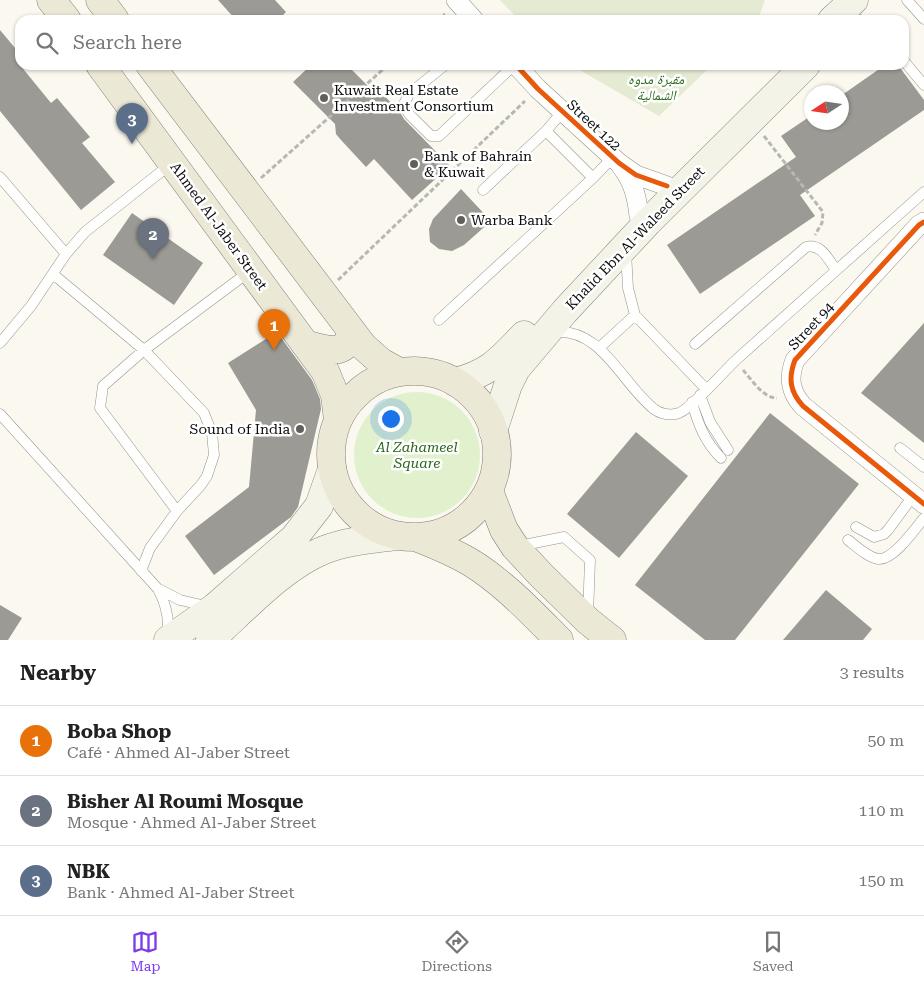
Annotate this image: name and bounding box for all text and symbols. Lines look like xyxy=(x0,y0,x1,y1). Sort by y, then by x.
search box xyxy=(15,15,909,70)
icon: search xyxy=(33,29,61,57)
text: Search here xyxy=(73,31,182,54)
park label: مقبرة مدوه الشمالية xyxy=(628,71,685,103)
place label: Kuwait Real Estate Investment Consortium xyxy=(334,82,494,114)
north arrow xyxy=(804,85,849,130)
marker: Kuwait Real Estate Investment Consortium xyxy=(318,92,330,104)
street label: Street 122 xyxy=(564,96,624,154)
pin: 3 xyxy=(116,103,148,144)
place label: Bank of Bahrain & Kuwait xyxy=(424,148,532,180)
marker: Bank of Bahrain & Kuwait xyxy=(408,158,420,170)
street label: Ahmed Al-Jaber Street xyxy=(167,159,271,293)
street label: Khalid Ebn Al-Waleed Street xyxy=(562,163,708,313)
place label: Warba Bank xyxy=(471,212,553,228)
marker: Warba Bank xyxy=(455,214,467,226)
pin: 2 xyxy=(137,218,169,259)
street label: Street 94 xyxy=(785,299,837,353)
pin: 1 xyxy=(258,309,290,350)
your location xyxy=(378,406,404,432)
place label: Sound of India xyxy=(189,421,290,437)
marker: Sound of India xyxy=(294,423,306,435)
park label: Al Zahameel Square xyxy=(375,439,458,471)
text: Nearby xyxy=(20,661,96,685)
text: 3 results xyxy=(840,663,904,682)
text: Boba Shop xyxy=(67,720,171,743)
text: 1 xyxy=(32,731,40,750)
text: 50 m xyxy=(867,731,904,750)
text: Café · Ahmed Al-Jaber Street xyxy=(67,743,290,762)
text: Bisher Al Roumi Mosque xyxy=(67,790,303,813)
text: 2 xyxy=(32,801,40,820)
text: 110 m xyxy=(858,801,904,820)
text: Mosque · Ahmed Al-Jaber Street xyxy=(67,813,316,832)
text: NBK xyxy=(67,860,110,883)
text: 3 xyxy=(32,871,40,890)
text: 150 m xyxy=(858,871,904,890)
text: Bank · Ahmed Al-Jaber Street xyxy=(67,883,294,902)
tab: Map xyxy=(131,928,160,974)
tab: Directions xyxy=(421,928,492,974)
tab: Saved xyxy=(753,928,794,974)

